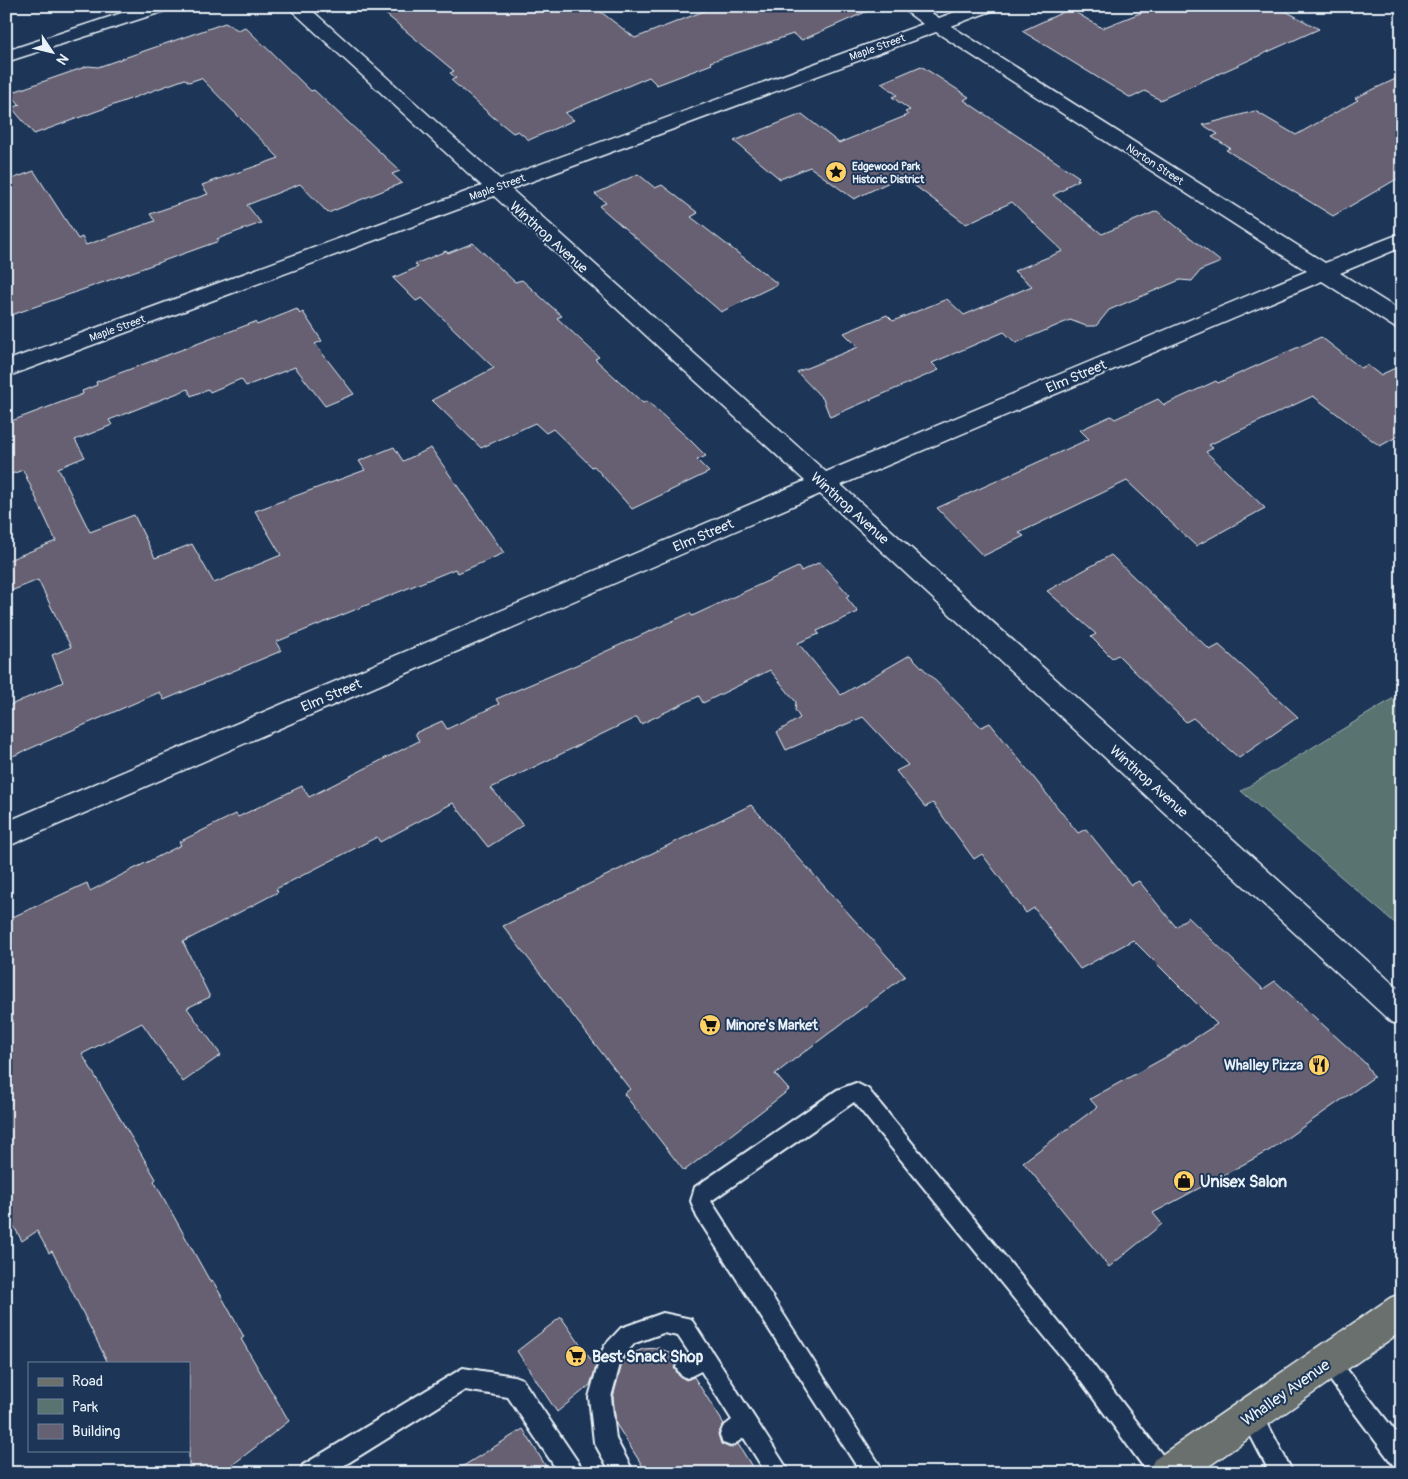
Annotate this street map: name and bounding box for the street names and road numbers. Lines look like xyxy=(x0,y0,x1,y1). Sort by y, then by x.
street label: Maple Street xyxy=(847,31,907,64)
street label: Norton Street xyxy=(1124,141,1186,188)
street label: Maple Street xyxy=(467,171,527,204)
street label: Winthrop Avenue xyxy=(506,198,591,277)
street label: Maple Street xyxy=(87,312,147,345)
street label: Elm Street xyxy=(1043,356,1109,397)
street label: Winthrop Avenue xyxy=(807,469,892,548)
street label: Elm Street xyxy=(670,515,736,556)
street label: Elm Street xyxy=(298,675,364,716)
street label: Winthrop Avenue xyxy=(1106,742,1191,821)
street label: Whalley Avenue xyxy=(1237,1355,1334,1431)

